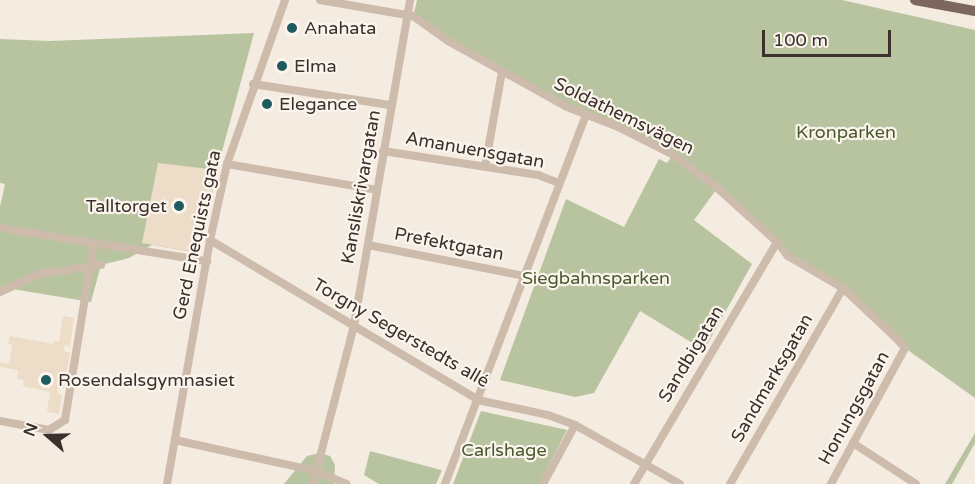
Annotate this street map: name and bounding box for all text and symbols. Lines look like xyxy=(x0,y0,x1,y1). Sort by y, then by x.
place label: Anahata xyxy=(304,17,376,39)
scale bar xyxy=(765,18,894,56)
marker: Anahata xyxy=(285,21,299,35)
text: 100 m xyxy=(773,29,828,51)
place label: Elma xyxy=(294,55,337,77)
marker: Elma xyxy=(275,59,289,73)
street label: Soldathemsvägen xyxy=(551,73,697,159)
place label: Elegance xyxy=(279,93,357,115)
marker: Elegance xyxy=(260,97,274,111)
street label: Kansliskrivargatan xyxy=(337,108,385,266)
park label: Kronparken xyxy=(796,121,896,143)
street label: Amanuensgatan xyxy=(404,127,546,173)
street label: Gerd Enequists gata xyxy=(168,148,226,322)
place label: Talltorget xyxy=(86,195,167,217)
marker: Talltorget xyxy=(172,199,186,213)
street label: Prefektgatan xyxy=(392,223,506,265)
park label: Siegbahnsparken xyxy=(522,267,670,289)
street label: Torgny Segerstedts allé xyxy=(309,274,493,392)
street label: Sandbigatan xyxy=(654,302,728,406)
street label: Sandmarksgatan xyxy=(726,310,818,446)
street label: Honungsgatan xyxy=(814,348,894,468)
place label: Rosendalsgymnasiet xyxy=(58,369,235,391)
marker: Rosendalsgymnasiet xyxy=(39,373,53,387)
north arrow xyxy=(18,406,78,466)
text: N xyxy=(19,420,43,439)
park label: Carlshage xyxy=(461,439,547,461)

